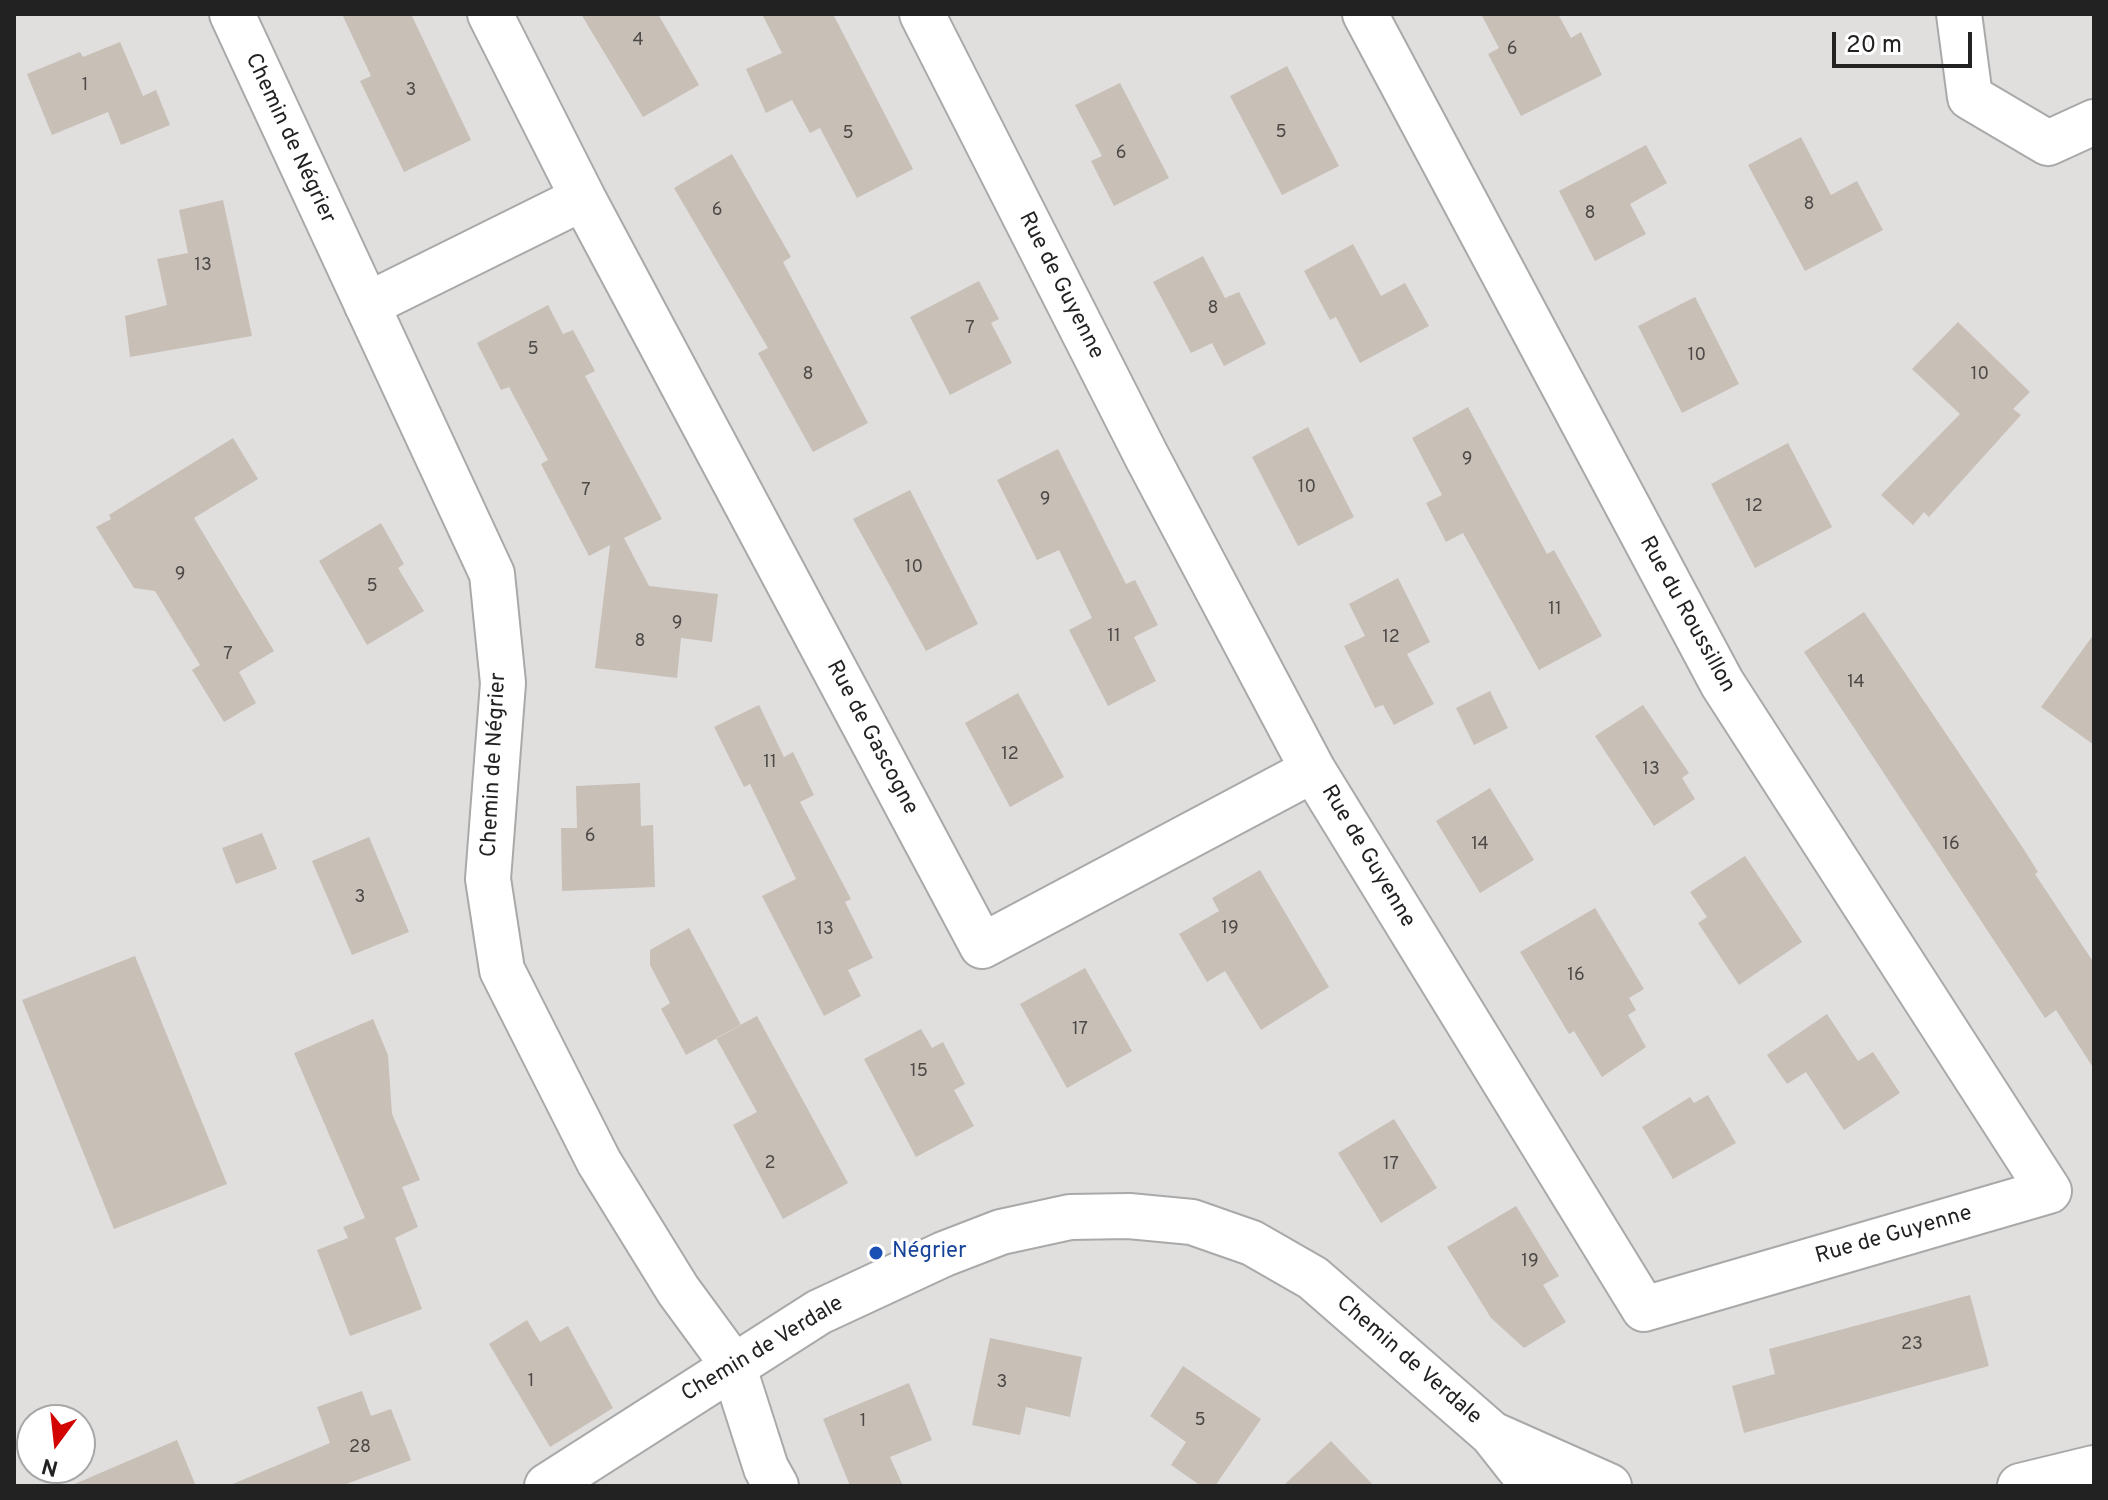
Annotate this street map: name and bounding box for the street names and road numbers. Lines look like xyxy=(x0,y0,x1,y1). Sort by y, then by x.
street label: Chemin de Négrier xyxy=(238,50,340,228)
street label: Rue de Guyenne xyxy=(1012,208,1108,364)
street label: Rue du Roussillon xyxy=(1632,532,1740,698)
street label: Rue de Gascogne xyxy=(819,656,923,820)
street label: Chemin de Négrier xyxy=(477,672,513,858)
street label: Rue de Guyenne xyxy=(1314,781,1420,933)
street label: Rue de Guyenne xyxy=(1813,1201,1975,1271)
street label: Chemin de Verdale xyxy=(677,1291,849,1409)
street label: Chemin de Verdale xyxy=(1330,1291,1486,1431)

